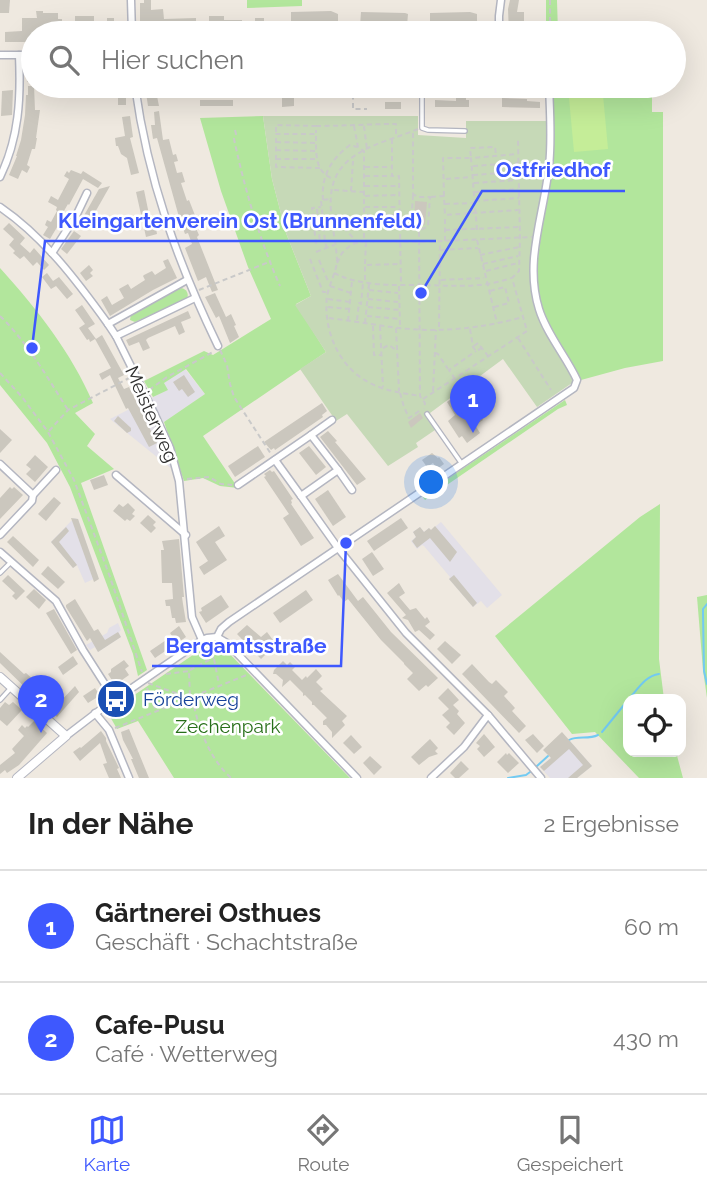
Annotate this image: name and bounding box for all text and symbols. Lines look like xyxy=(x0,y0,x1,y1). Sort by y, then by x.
search box xyxy=(21,21,686,98)
icon: search xyxy=(45,41,83,79)
text: Hier suchen xyxy=(101,45,244,75)
callout: Ostfriedhof xyxy=(482,149,625,191)
text: Ostfriedhof xyxy=(496,157,612,182)
callout: Kleingartenverein Ost (Brunnenfeld) xyxy=(45,199,436,241)
text: Kleingartenverein Ost (Brunnenfeld) xyxy=(58,208,422,233)
street label: Meisterweg xyxy=(121,362,183,466)
pin: 1 xyxy=(450,375,496,433)
your location xyxy=(414,465,448,499)
callout: Bergamtsstraße xyxy=(152,624,341,666)
text: Bergamtsstraße xyxy=(166,633,327,658)
pin: 2 xyxy=(18,675,64,733)
bus stop icon: Förderweg xyxy=(95,678,137,720)
place label: Förderweg xyxy=(143,688,239,710)
map controls xyxy=(623,694,686,757)
button: locate xyxy=(623,694,686,757)
park label: Zechenpark xyxy=(175,715,281,737)
text: In der Nähe xyxy=(28,806,193,841)
text: 2 Ergebnisse xyxy=(543,810,679,837)
text: Gärtnerei Osthues xyxy=(95,898,321,928)
text: 1 xyxy=(45,913,57,940)
text: 60 m xyxy=(624,913,679,940)
text: Geschäft · Schachtstraße xyxy=(95,928,358,955)
text: Cafe-Pusu xyxy=(95,1010,225,1040)
text: 2 xyxy=(45,1025,57,1052)
text: 430 m xyxy=(613,1025,679,1052)
text: Café · Wetterweg xyxy=(95,1040,278,1067)
tab: Karte xyxy=(84,1111,130,1175)
tab: Route xyxy=(297,1111,349,1175)
tab: Gespeichert xyxy=(517,1111,623,1175)

